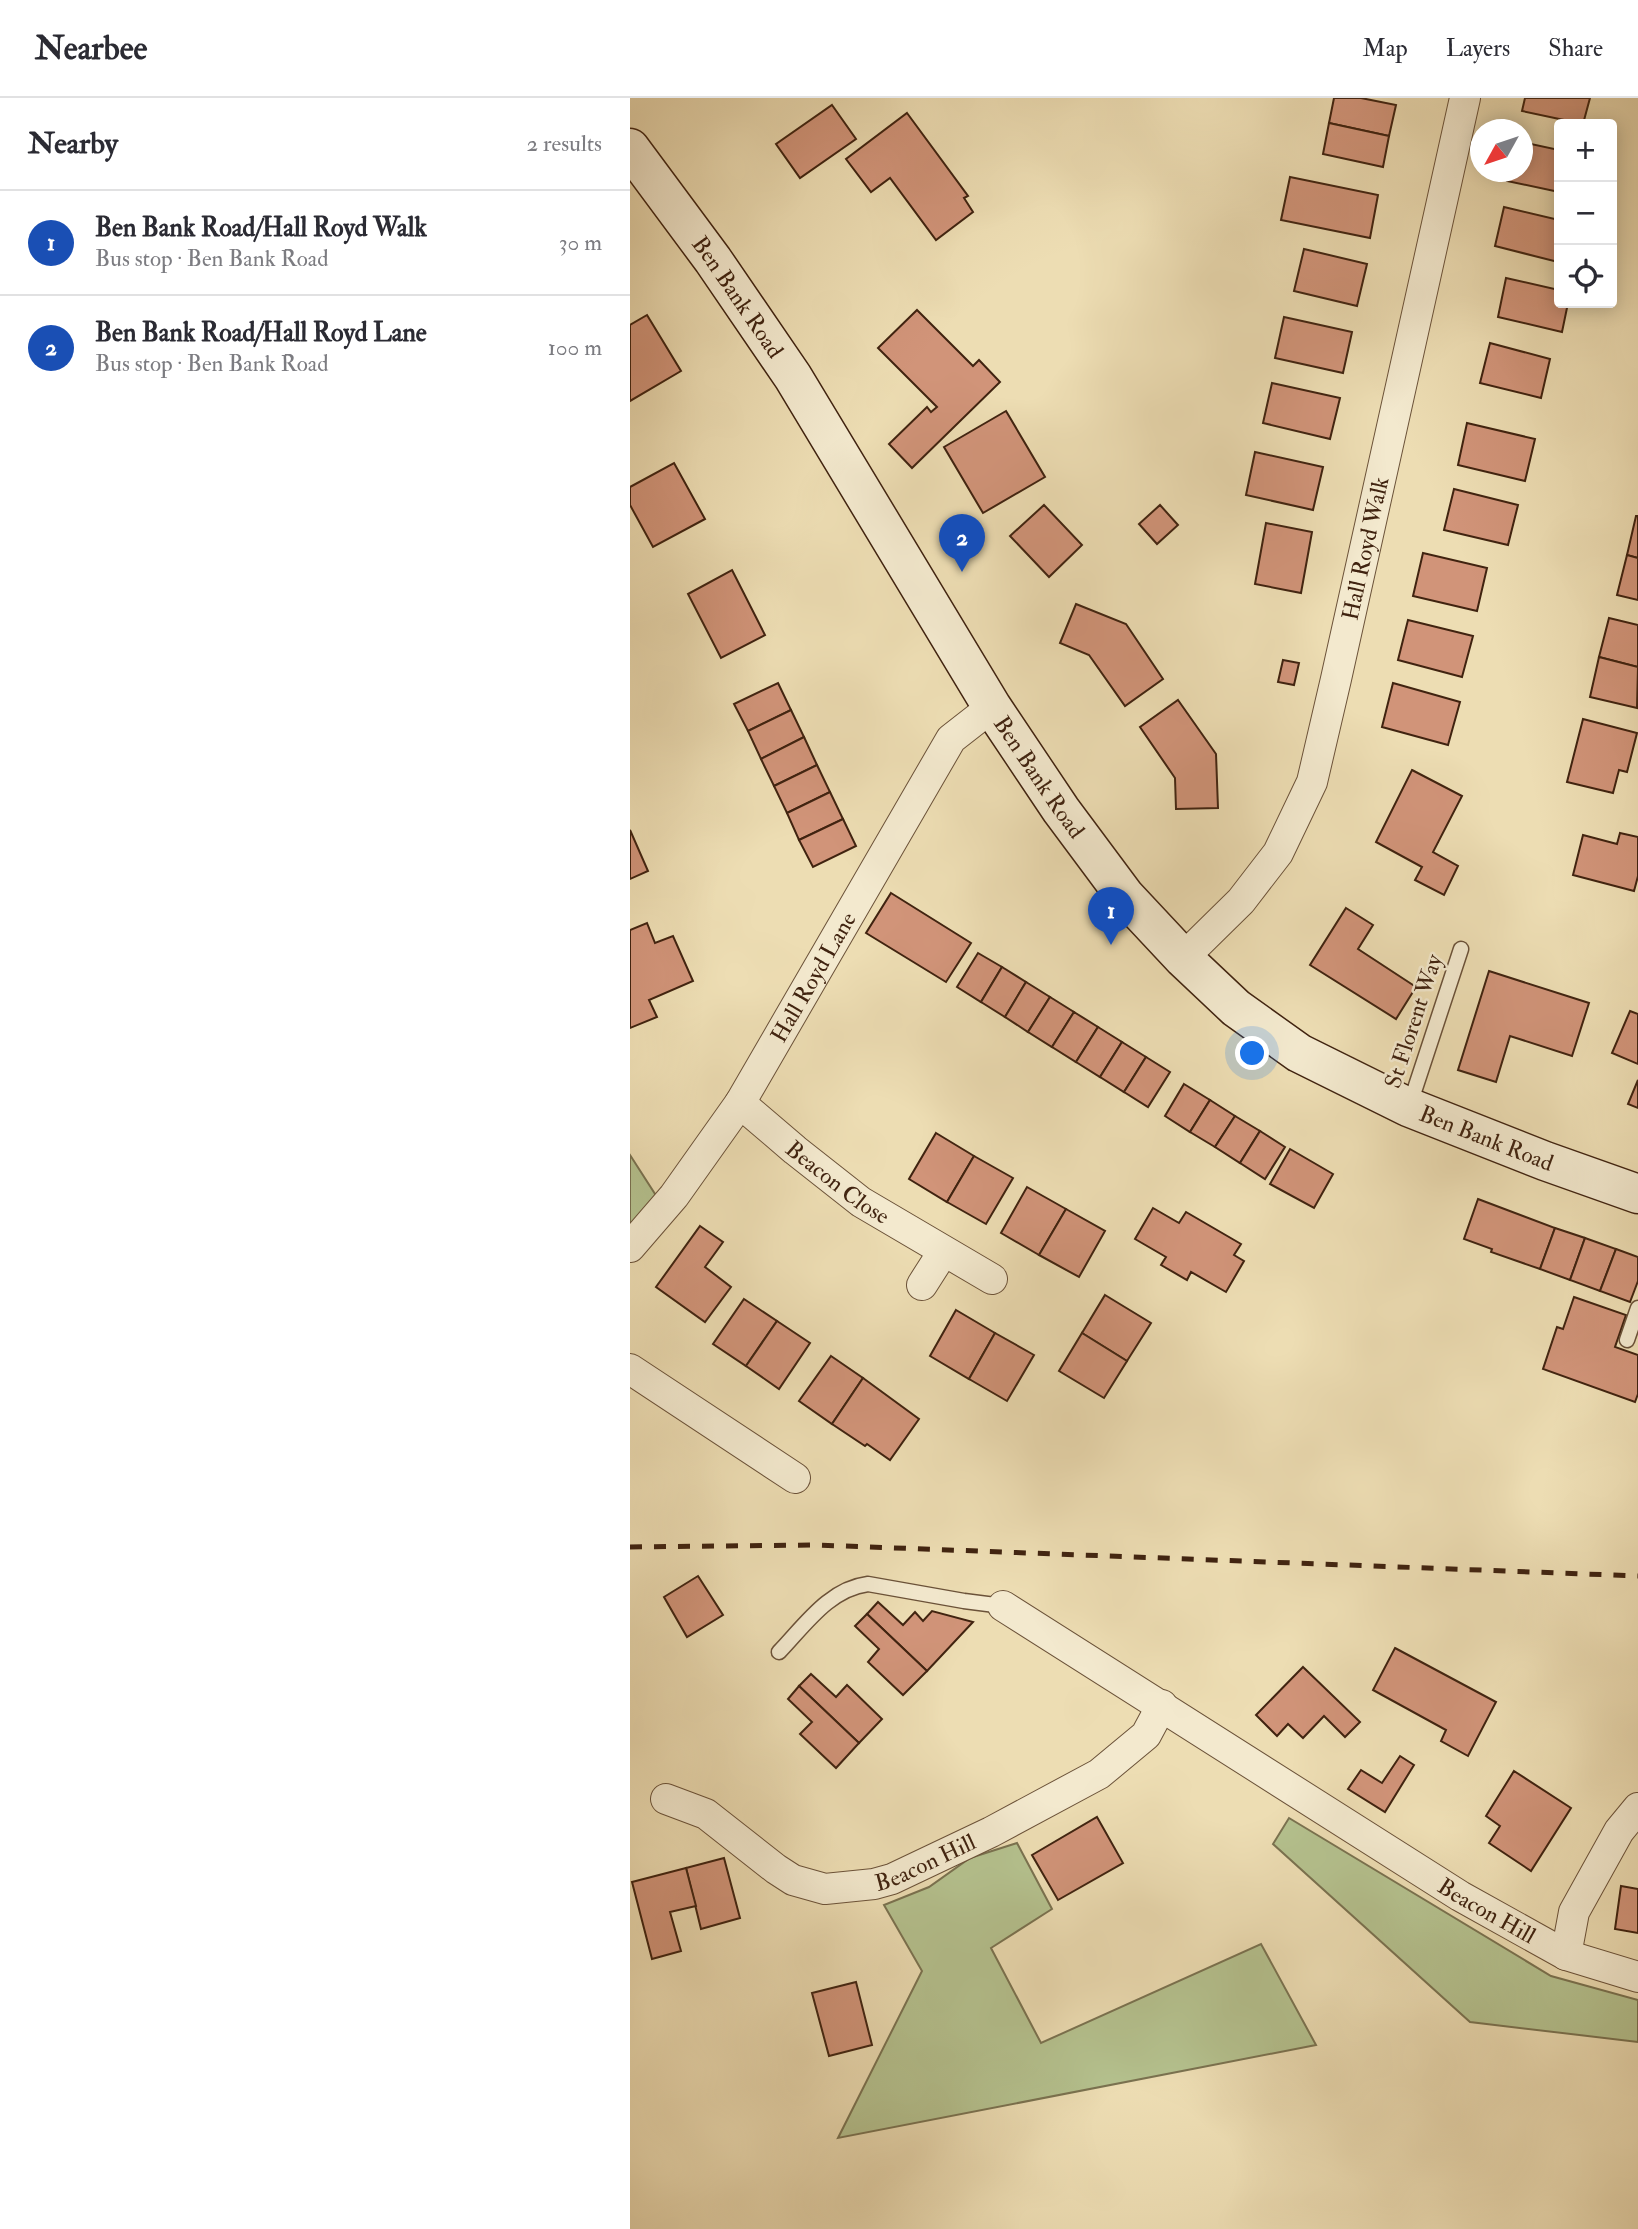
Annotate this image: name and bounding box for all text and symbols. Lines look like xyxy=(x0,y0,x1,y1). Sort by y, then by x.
text: Nearbee xyxy=(35,28,147,69)
text: Map xyxy=(1363,33,1408,64)
text: Layers xyxy=(1446,33,1510,64)
text: Share xyxy=(1548,33,1603,64)
north arrow xyxy=(1470,119,1533,182)
map controls xyxy=(1554,119,1617,308)
button: + xyxy=(1554,119,1617,182)
text: Nearby xyxy=(28,125,118,162)
text: 2 results xyxy=(527,129,602,158)
button: − xyxy=(1554,182,1617,245)
text: Ben Bank Road/Hall Royd Walk xyxy=(95,212,427,244)
text: 1 xyxy=(47,228,55,257)
text: 30 m xyxy=(559,228,602,257)
street label: Ben Bank Road xyxy=(685,231,790,364)
text: Bus stop · Ben Bank Road xyxy=(95,244,329,273)
button: locate xyxy=(1554,245,1617,308)
text: Ben Bank Road/Hall Royd Lane xyxy=(95,317,427,349)
text: 2 xyxy=(45,333,57,362)
text: 100 m xyxy=(548,333,602,362)
text: Bus stop · Ben Bank Road xyxy=(95,349,329,378)
street label: Hall Royd Walk xyxy=(1335,474,1395,623)
pin: 2 xyxy=(939,514,985,572)
street label: Ben Bank Road xyxy=(987,711,1091,844)
pin: 1 xyxy=(1088,887,1134,945)
street label: Hall Royd Lane xyxy=(764,907,863,1048)
street label: St Florent Way xyxy=(1378,950,1449,1092)
your location xyxy=(1235,1036,1269,1070)
street label: Ben Bank Road xyxy=(1415,1099,1557,1178)
street label: Beacon Close xyxy=(780,1134,895,1231)
street label: Beacon Hill xyxy=(872,1827,981,1898)
street label: Beacon Hill xyxy=(1432,1872,1541,1950)

